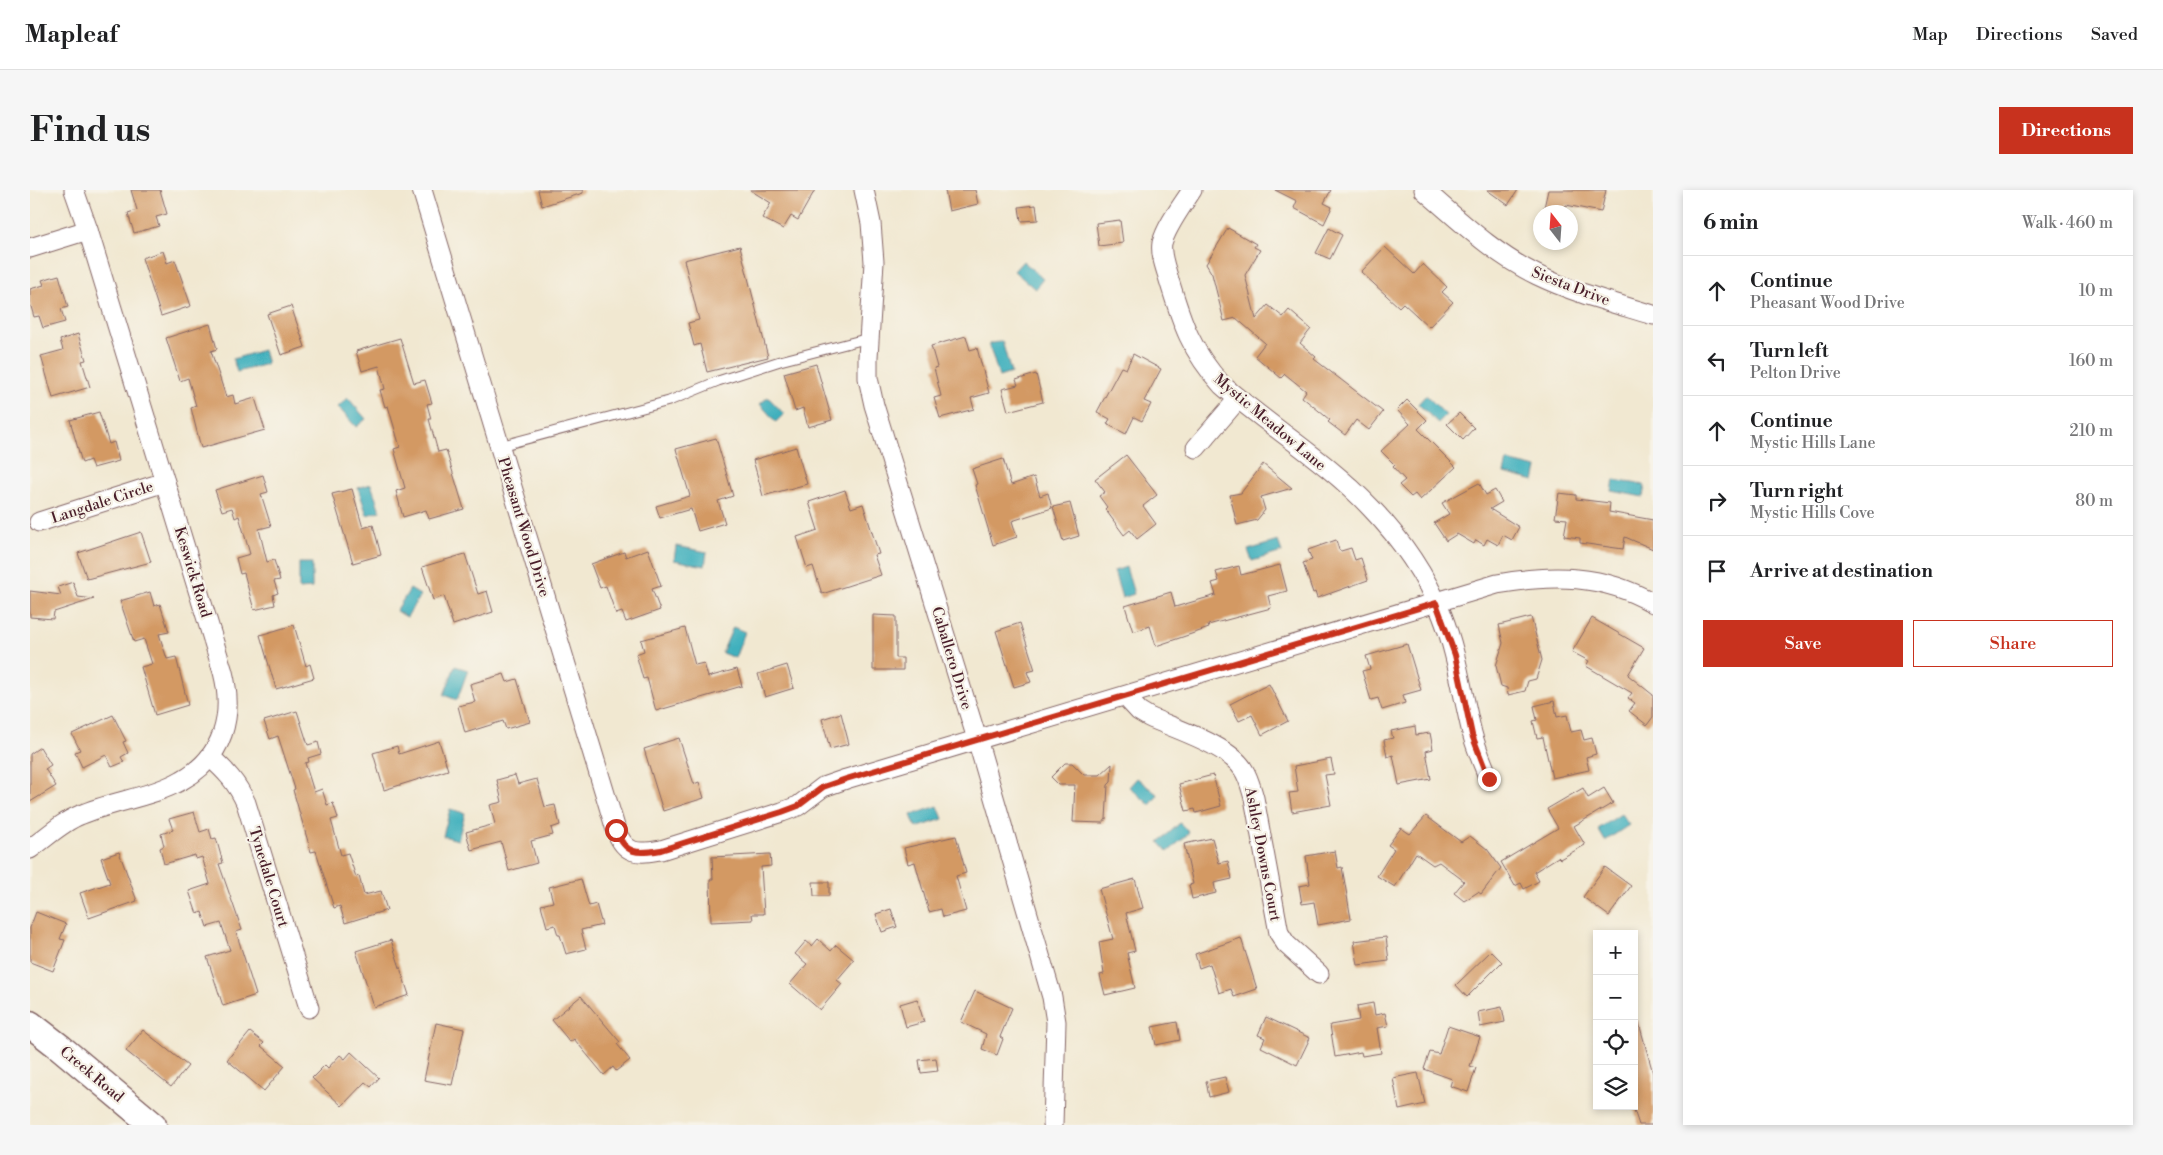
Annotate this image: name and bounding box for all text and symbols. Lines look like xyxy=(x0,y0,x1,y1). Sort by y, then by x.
text: Mapleaf xyxy=(25,20,118,50)
text: Map xyxy=(1912,23,1948,46)
text: Directions xyxy=(1976,23,2063,46)
text: Saved xyxy=(2091,23,2138,46)
button: Directions xyxy=(1999,107,2133,154)
text: Find us xyxy=(30,109,150,152)
north arrow xyxy=(1533,205,1578,250)
text: 6 min xyxy=(1703,210,1758,236)
text: Walk · 460 m xyxy=(2022,213,2113,233)
street label: Siesta Drive xyxy=(1529,263,1613,310)
text: Continue xyxy=(1750,269,1833,293)
icon: ahead xyxy=(1703,277,1731,305)
text: 10 m xyxy=(2079,281,2113,301)
text: Pheasant Wood Drive xyxy=(1750,293,1905,313)
text: Turn left xyxy=(1750,339,1829,363)
icon: left xyxy=(1703,347,1731,375)
text: 160 m xyxy=(2069,351,2113,371)
text: Pelton Drive xyxy=(1750,363,1841,383)
street label: Mystic Meadow Lane xyxy=(1210,370,1330,475)
text: Continue xyxy=(1750,409,1833,433)
icon: ahead xyxy=(1703,417,1731,445)
text: 210 m xyxy=(2069,421,2113,441)
text: Mystic Hills Lane xyxy=(1750,433,1876,453)
street label: Pheasant Wood Drive xyxy=(493,455,554,599)
street label: Langdale Circle xyxy=(49,477,156,528)
text: Turn right xyxy=(1750,479,1843,503)
icon: right xyxy=(1703,487,1731,515)
text: 80 m xyxy=(2075,491,2113,511)
text: Mystic Hills Cove xyxy=(1750,503,1875,523)
street label: Keswick Road xyxy=(170,524,215,620)
icon: arrive xyxy=(1703,557,1731,585)
text: Arrive at destination xyxy=(1750,559,1933,583)
street label: Caballero Drive xyxy=(927,604,976,712)
button: Save xyxy=(1703,620,1903,667)
button: Share xyxy=(1913,620,2113,667)
route end xyxy=(1478,768,1501,791)
street label: Ashley Downs Court xyxy=(1240,784,1285,924)
route start xyxy=(605,819,628,842)
street label: Tynedale Court xyxy=(244,825,293,930)
map controls xyxy=(1593,930,1638,1110)
button: + xyxy=(1593,930,1638,975)
button: − xyxy=(1593,975,1638,1020)
button: locate xyxy=(1593,1020,1638,1065)
street label: Creek Road xyxy=(56,1042,128,1107)
button: layers xyxy=(1593,1065,1638,1110)

